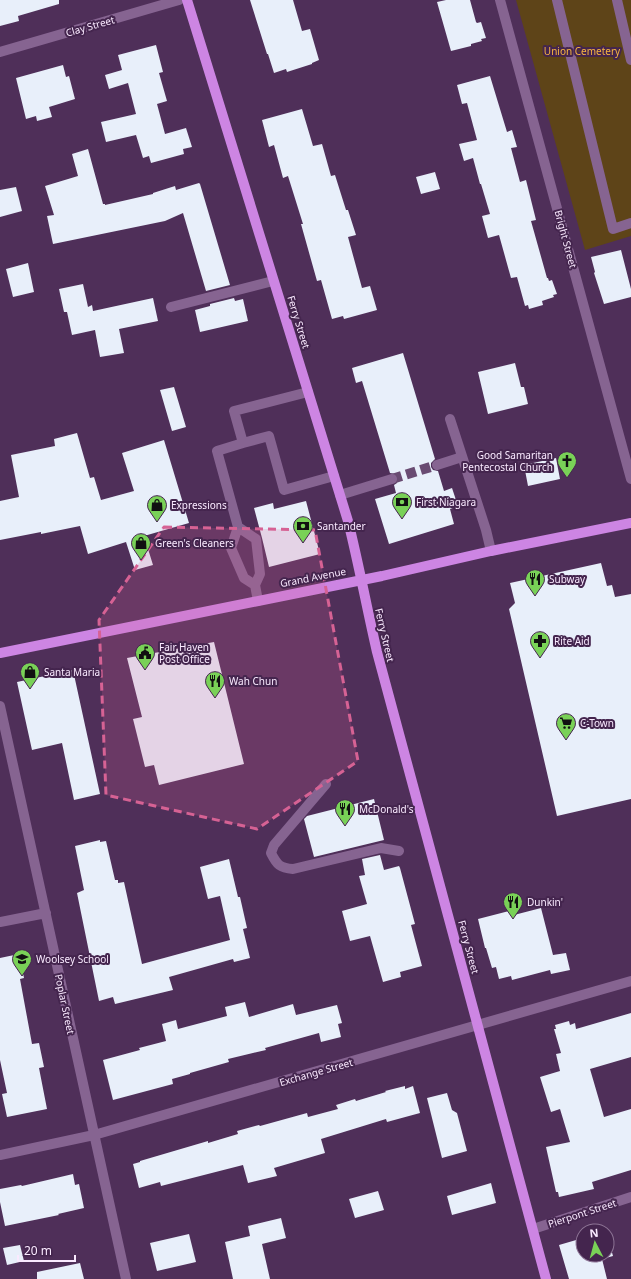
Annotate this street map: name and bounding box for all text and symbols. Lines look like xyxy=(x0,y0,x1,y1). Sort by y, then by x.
street label: Clay Street xyxy=(64,12,116,40)
park label: Union Cemetery xyxy=(544,44,621,58)
street label: Bright Street xyxy=(552,208,581,270)
street label: Ferry Street xyxy=(284,294,314,351)
place label: Good Samaritan Pentecostal Church xyxy=(462,448,553,474)
church icon: Good Samaritan Pentecostal Church xyxy=(556,450,578,478)
bank icon: First Niagara xyxy=(391,491,413,519)
shop icon: Expressions xyxy=(146,494,168,522)
place label: First Niagara xyxy=(416,495,476,509)
place label: Expressions xyxy=(171,498,227,512)
bank icon: Santander xyxy=(292,515,314,543)
place label: Santander xyxy=(317,519,366,533)
shop icon: Green's Cleaners xyxy=(130,532,152,560)
place label: Green's Cleaners xyxy=(155,536,234,550)
street label: Grand Avenue xyxy=(279,564,347,590)
restaurant icon: Subway xyxy=(524,568,546,596)
place label: Subway xyxy=(549,572,586,586)
street label: Ferry Street xyxy=(372,607,398,664)
pharmacy icon: Rite Aid xyxy=(529,630,551,658)
place label: Rite Aid xyxy=(554,634,590,648)
place label: Fair Haven Post Office xyxy=(159,640,210,666)
public building icon: Fair Haven Post Office xyxy=(134,642,156,670)
shop icon: Santa Maria xyxy=(19,661,41,689)
place label: Santa Maria xyxy=(44,665,100,679)
restaurant icon: Wah Chun xyxy=(204,670,226,698)
place label: Wah Chun xyxy=(229,674,277,688)
supermarket icon: C-Town xyxy=(555,712,577,740)
place label: C-Town xyxy=(580,716,614,730)
restaurant icon: McDonald's xyxy=(334,798,356,826)
place label: McDonald's xyxy=(359,802,414,816)
restaurant icon: Dunkin' xyxy=(502,891,524,919)
place label: Dunkin' xyxy=(527,895,563,909)
street label: Ferry Street xyxy=(455,919,483,976)
school or university icon: Woolsey School xyxy=(11,948,33,976)
place label: Woolsey School xyxy=(36,952,109,966)
street label: Poplar Street xyxy=(52,973,78,1036)
street label: Exchange Street xyxy=(278,1055,355,1089)
street label: Pierpont Street xyxy=(546,1195,618,1231)
north arrow xyxy=(575,1223,615,1263)
text: N xyxy=(589,1225,599,1240)
scale bar xyxy=(18,1237,75,1263)
text: 20 m xyxy=(24,1242,52,1259)

